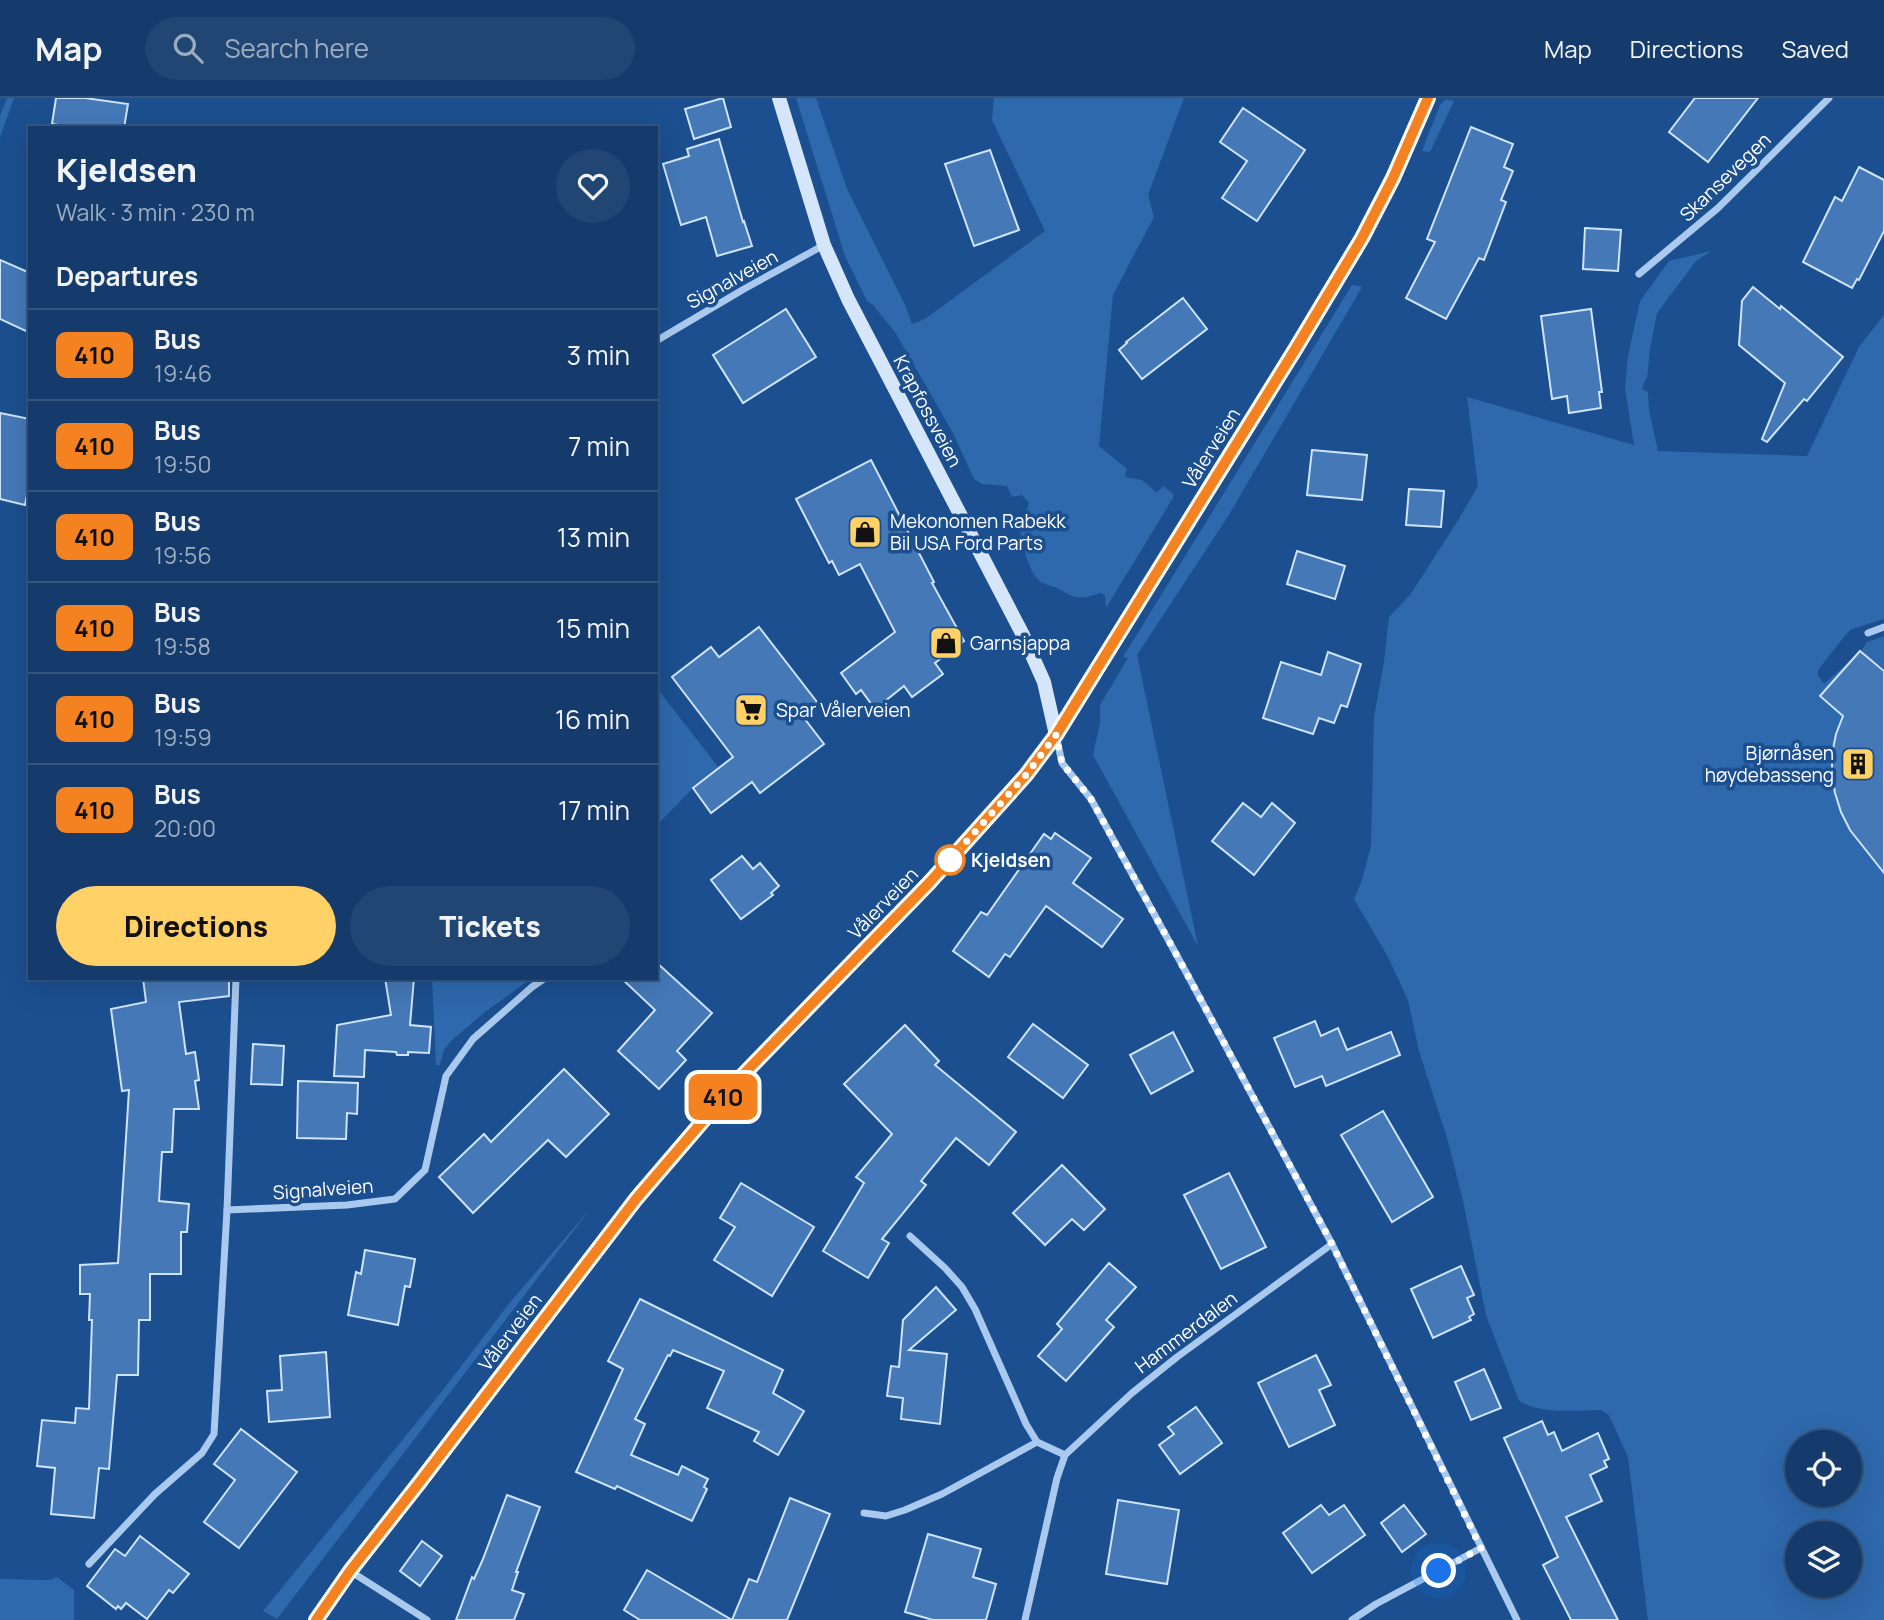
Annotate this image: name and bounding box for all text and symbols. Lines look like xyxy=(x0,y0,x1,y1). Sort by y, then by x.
search box xyxy=(145,17,635,80)
text: Map xyxy=(35,26,103,71)
icon: search xyxy=(169,29,207,67)
text: Search here xyxy=(225,30,369,66)
text: Map xyxy=(1544,32,1592,65)
text: Directions xyxy=(1630,32,1743,65)
text: Saved xyxy=(1781,32,1849,65)
street label: Skansevegen xyxy=(1674,127,1776,227)
text: Kjeldsen xyxy=(56,147,197,192)
button: heart xyxy=(556,149,630,223)
text: Walk · 3 min · 230 m xyxy=(56,196,255,228)
street label: Signalveien xyxy=(682,243,782,315)
text: Departures xyxy=(56,258,198,294)
text: Bus xyxy=(154,321,201,357)
text: 3 min xyxy=(567,337,630,373)
text: 410 xyxy=(74,338,115,371)
street label: Krapfossveien xyxy=(888,350,968,472)
text: 19:46 xyxy=(154,357,212,389)
street label: Vålerveien xyxy=(1176,403,1246,493)
text: Bus xyxy=(154,412,201,448)
text: 7 min xyxy=(568,428,630,464)
text: 410 xyxy=(74,429,115,462)
text: 19:50 xyxy=(154,448,211,480)
text: Bus xyxy=(154,503,201,539)
place label: Mekonomen Rabekk Bil USA Ford Parts xyxy=(890,508,1066,556)
shop icon: Mekonomen Rabekk Bil USA Ford Parts xyxy=(846,513,884,551)
text: 13 min xyxy=(557,519,630,555)
text: 410 xyxy=(74,520,115,553)
text: 19:56 xyxy=(154,539,212,571)
text: Bus xyxy=(154,594,201,630)
text: 15 min xyxy=(556,610,630,646)
text: 410 xyxy=(74,611,115,644)
shop icon: Garnsjappa xyxy=(927,624,965,662)
text: 19:58 xyxy=(154,630,211,662)
place label: Garnsjappa xyxy=(970,630,1070,656)
text: Bus xyxy=(154,685,201,721)
supermarket icon: Spar Vålerveien xyxy=(732,691,770,729)
place label: Spar Vålerveien xyxy=(776,697,911,723)
text: 16 min xyxy=(555,701,630,737)
text: 410 xyxy=(74,702,115,735)
text: 19:59 xyxy=(154,721,212,753)
place label: Bjørnåsen høydebasseng xyxy=(1705,740,1834,788)
building icon: Bjørnåsen høydebasseng xyxy=(1839,745,1877,783)
text: Bus xyxy=(154,776,201,812)
text: 17 min xyxy=(558,792,630,828)
text: 410 xyxy=(74,793,115,826)
text: 20:00 xyxy=(154,812,216,844)
marker: Kjeldsen xyxy=(935,845,965,875)
place label: Kjeldsen xyxy=(971,847,1051,873)
street label: Vålerveien xyxy=(842,861,924,945)
button: Directions xyxy=(56,886,336,966)
button: Tickets xyxy=(350,886,630,966)
line badge: 410 xyxy=(683,1074,763,1120)
text: 410 xyxy=(703,1080,743,1113)
street label: Signalveien xyxy=(272,1173,374,1205)
street label: Hammerdalen xyxy=(1130,1285,1242,1379)
street label: Vålerveien xyxy=(472,1288,548,1376)
map controls xyxy=(1785,1430,1862,1598)
button: locate xyxy=(1785,1430,1862,1507)
button: layers xyxy=(1785,1521,1862,1598)
your location xyxy=(1421,1553,1456,1588)

